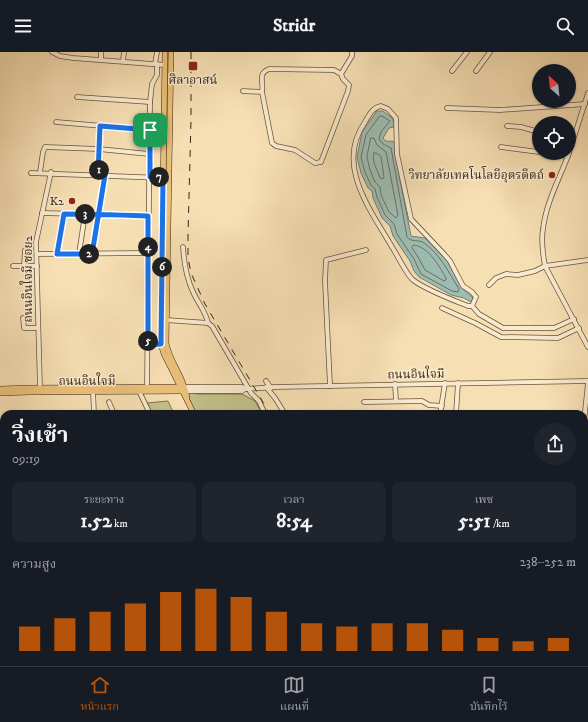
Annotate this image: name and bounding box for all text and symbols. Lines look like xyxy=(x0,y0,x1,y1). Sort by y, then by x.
icon: menu xyxy=(12,15,34,37)
text: Stridr xyxy=(273,15,315,37)
icon: search xyxy=(554,15,576,37)
marker: ศิลาอาสน์ xyxy=(187,60,199,72)
north arrow xyxy=(532,64,576,108)
map controls xyxy=(532,64,576,160)
place label: ศิลาอาสน์ xyxy=(168,73,218,88)
pin xyxy=(133,113,167,147)
button: locate xyxy=(532,116,576,160)
icon: arrive xyxy=(139,119,161,141)
pin: 1 xyxy=(89,160,109,180)
text: 1 xyxy=(97,163,101,177)
place label: วิทยาลัยเทคโนโลยีอุตรดิตถ์ xyxy=(408,166,544,183)
pin: 7 xyxy=(149,167,169,187)
text: 7 xyxy=(156,170,162,184)
marker: วิทยาลัยเทคโนโลยีอุตรดิตถ์ xyxy=(547,170,557,180)
place label: K2 xyxy=(50,194,64,209)
marker: K2 xyxy=(67,196,77,206)
pin: 3 xyxy=(75,204,95,224)
text: 3 xyxy=(83,207,87,221)
street label: ถนนอินใจมี ซอย2 xyxy=(19,235,36,322)
pin: 4 xyxy=(138,237,158,257)
text: 4 xyxy=(145,240,151,254)
pin: 2 xyxy=(79,244,99,264)
text: 2 xyxy=(86,247,92,261)
pin: 6 xyxy=(152,257,172,277)
text: 6 xyxy=(159,260,165,274)
pin: 5 xyxy=(138,331,158,351)
text: 5 xyxy=(145,334,151,348)
street label: ถนนอินใจมี xyxy=(387,365,445,382)
street label: ถนนอินใจมี xyxy=(58,372,116,389)
text: วิ่งเช้า xyxy=(12,422,68,449)
button: share xyxy=(534,423,576,465)
text: 09:19 xyxy=(12,451,40,467)
text: ระยะทาง xyxy=(84,493,124,507)
text: เวลา xyxy=(283,493,305,507)
text: เพซ xyxy=(475,493,493,507)
text: 1.52 xyxy=(80,509,112,534)
text: 8:54 xyxy=(276,509,312,534)
text: 5:51 xyxy=(458,509,491,534)
text: km xyxy=(112,517,128,531)
text: /km xyxy=(491,517,510,531)
text: 238–252 m xyxy=(520,554,576,570)
text: ความสูง xyxy=(12,556,56,572)
tab: หน้าแรก xyxy=(81,674,119,716)
tab: แผนที่ xyxy=(280,674,309,716)
tab: บันทึกไว้ xyxy=(470,674,507,716)

